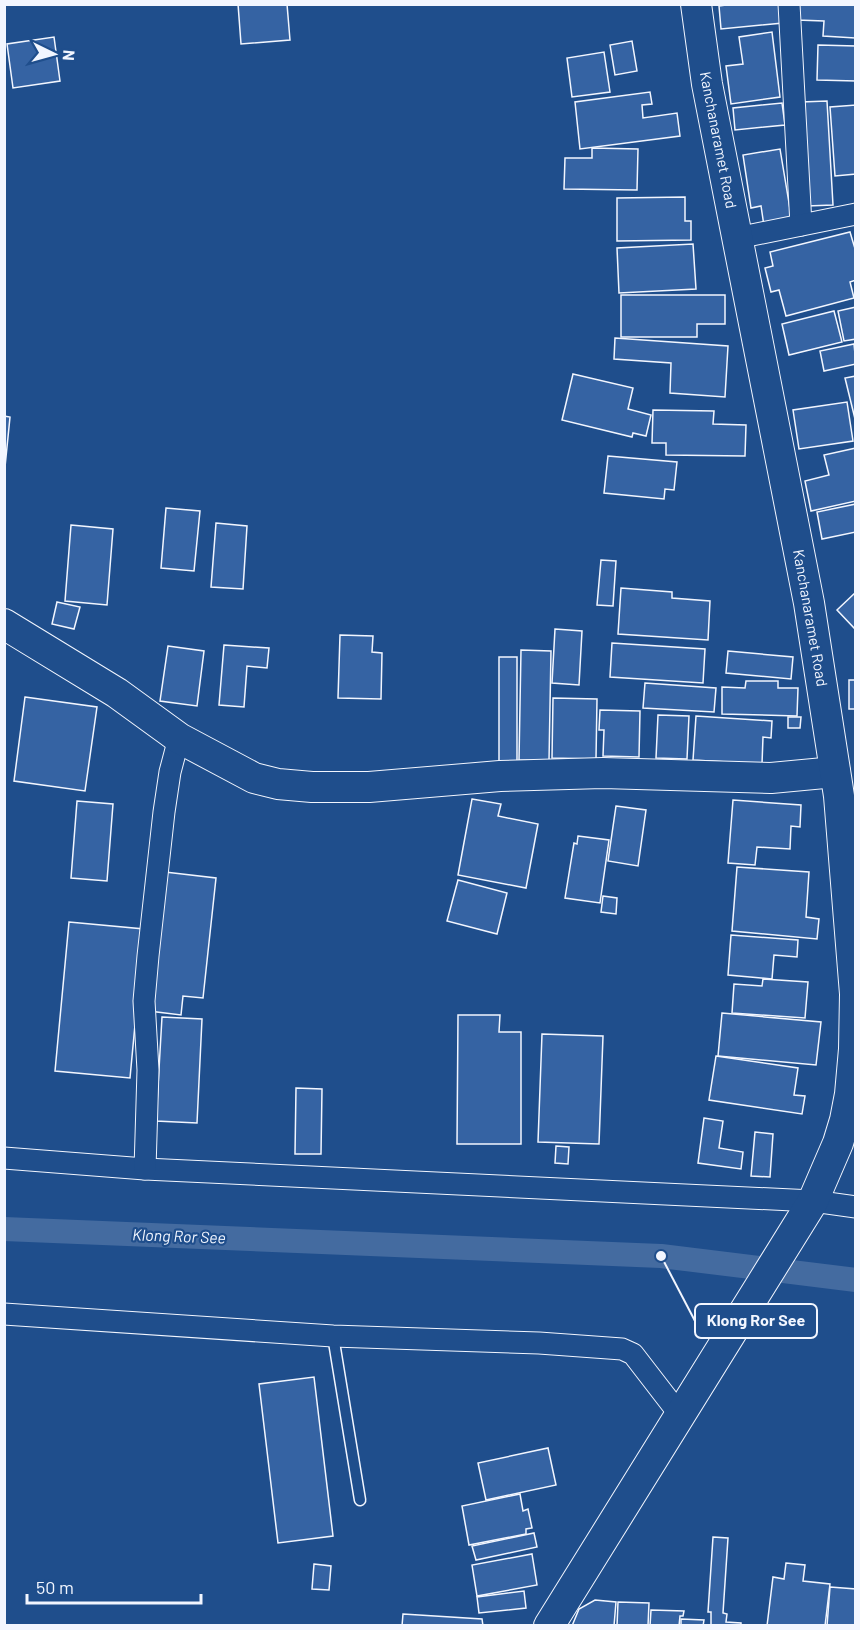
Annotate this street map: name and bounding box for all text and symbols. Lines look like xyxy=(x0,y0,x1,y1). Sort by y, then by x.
north arrow xyxy=(24,24,84,84)
text: N xyxy=(60,49,79,61)
street label: Kanchanaramet Road xyxy=(697,70,741,210)
street label: Kanchanaramet Road xyxy=(790,548,832,688)
water label: Klong Ror See xyxy=(132,1224,226,1247)
callout: Klong Ror See xyxy=(695,1304,817,1338)
text: Klong Ror See xyxy=(707,1310,806,1329)
scale bar xyxy=(27,1567,201,1605)
text: 50 m xyxy=(36,1576,74,1598)

